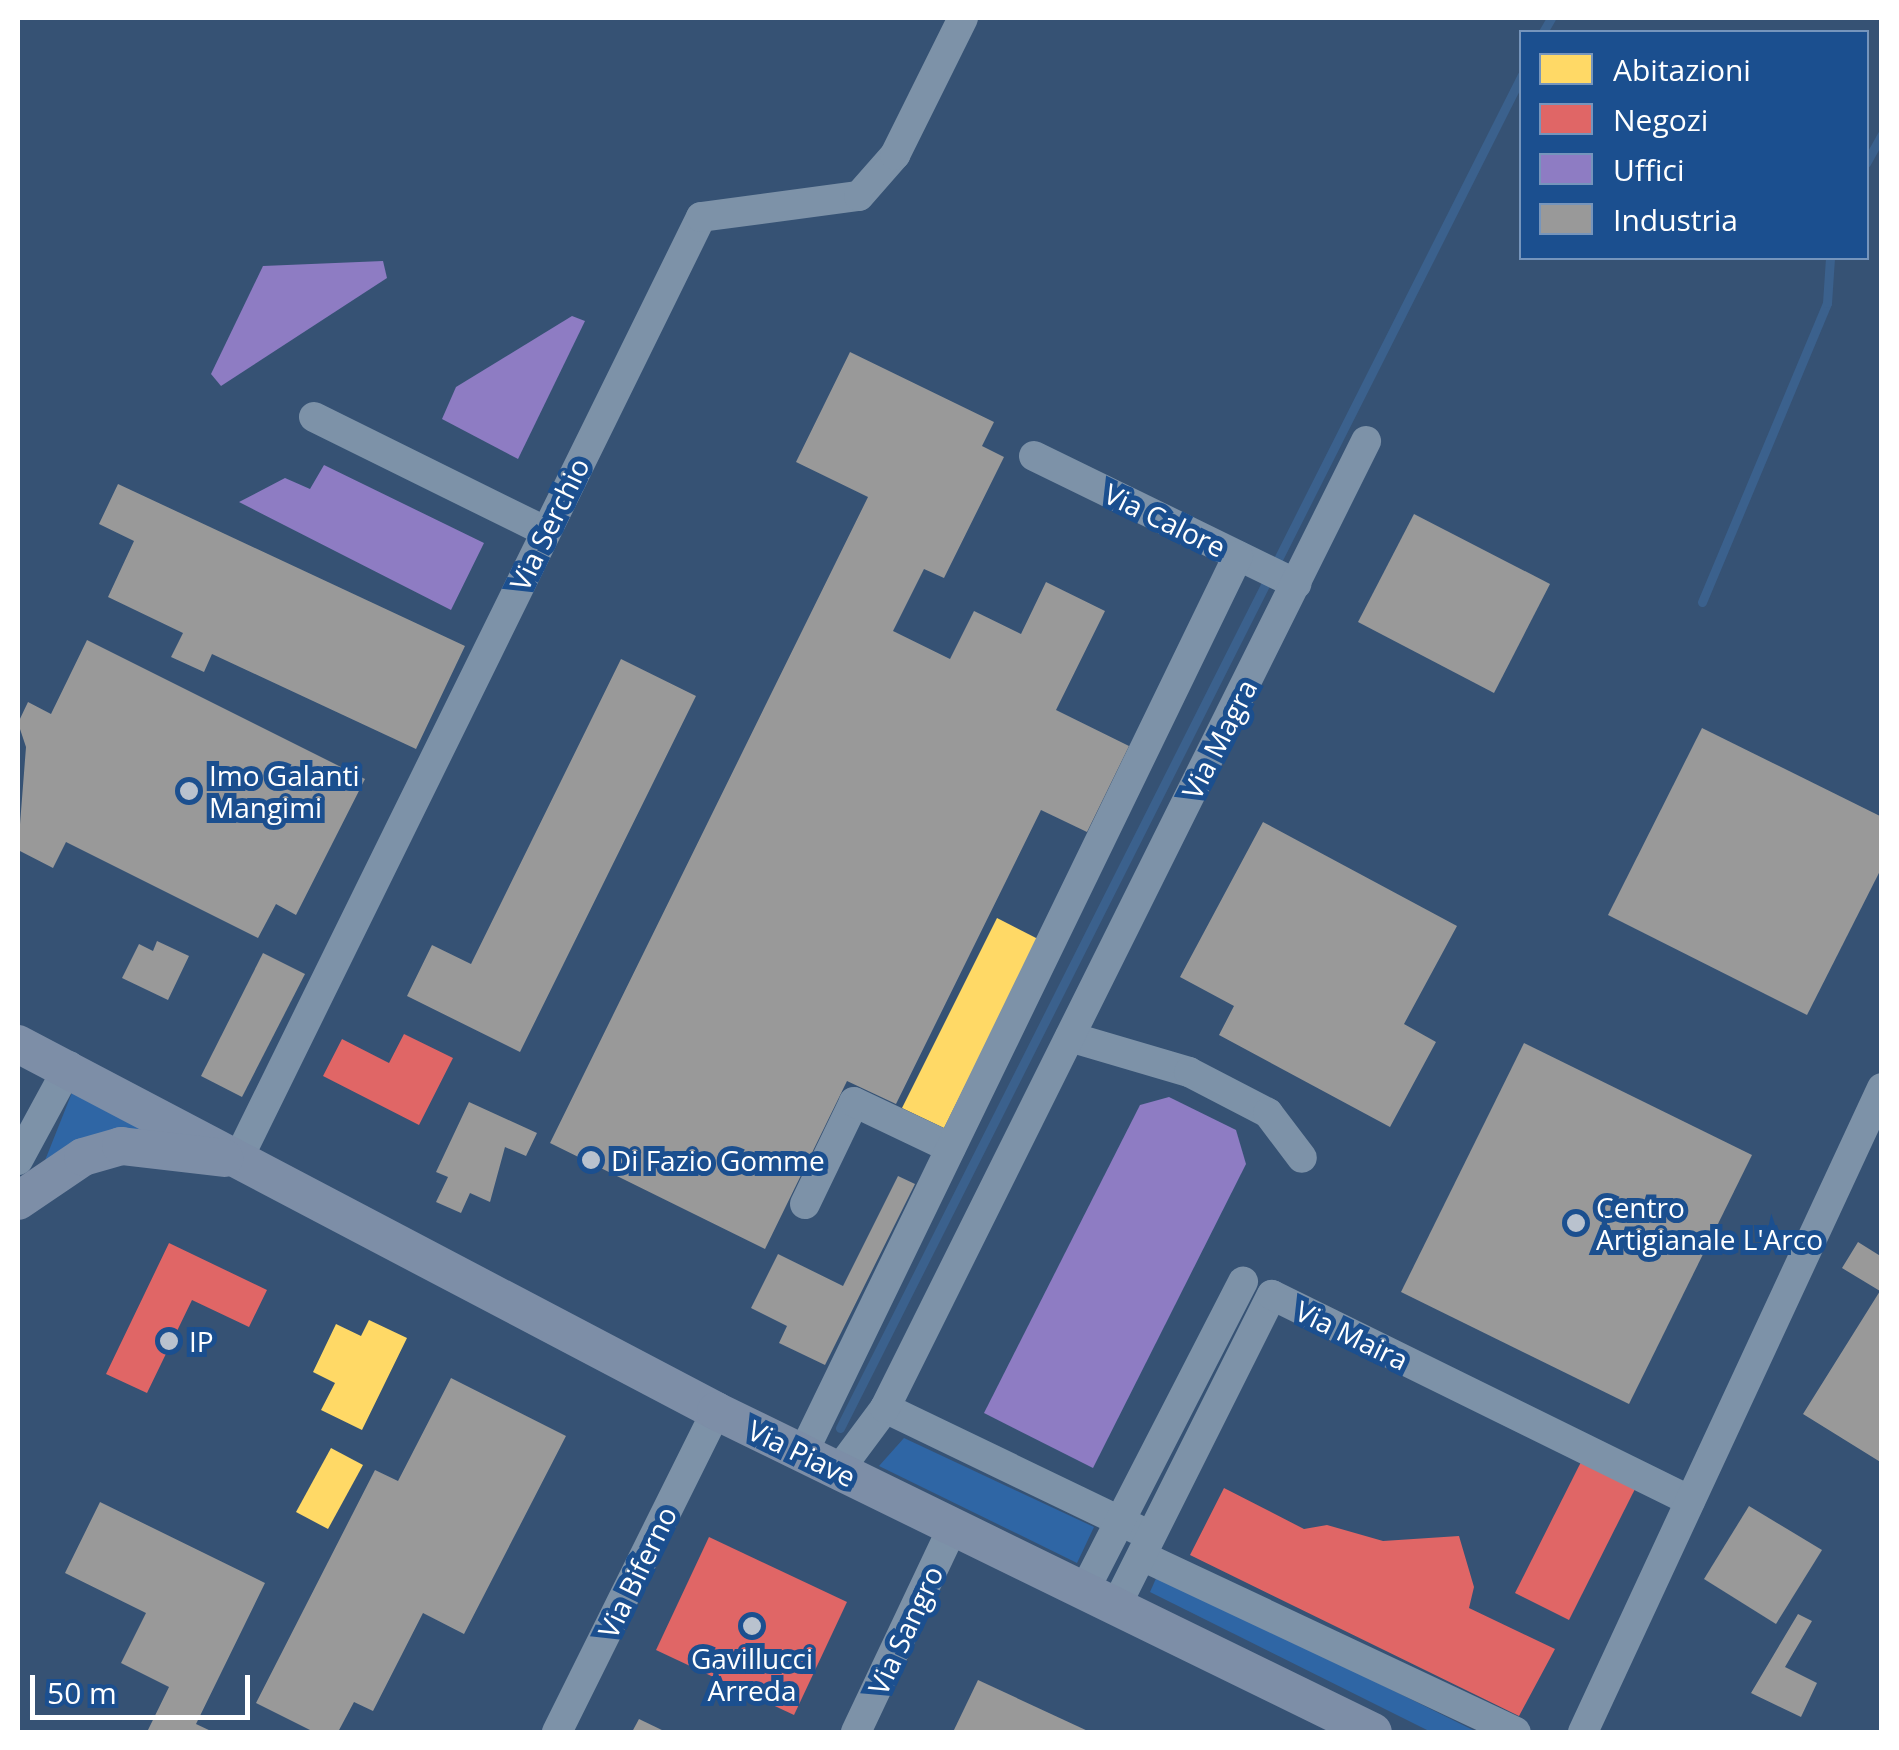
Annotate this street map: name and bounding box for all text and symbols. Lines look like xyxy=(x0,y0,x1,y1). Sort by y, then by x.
legend xyxy=(1519,30,1869,260)
text: Abitazioni xyxy=(1613,49,1751,90)
text: Negozi xyxy=(1613,99,1708,140)
text: Uffici xyxy=(1613,149,1685,190)
text: Industria xyxy=(1613,199,1738,240)
street label: Via Serchio xyxy=(502,452,596,596)
street label: Via Calore xyxy=(1099,476,1231,564)
street label: Via Magra xyxy=(1175,674,1263,804)
place label: Imo Galanti Mangimi xyxy=(209,758,360,824)
marker: Imo Galanti Mangimi xyxy=(178,780,200,802)
place label: Di Fazio Gomme xyxy=(611,1143,825,1177)
marker: Di Fazio Gomme xyxy=(580,1149,602,1171)
place label: Centro Artigianale L'Arco xyxy=(1596,1190,1823,1256)
marker: Centro Artigianale L'Arco xyxy=(1565,1212,1587,1234)
street label: Via Maira xyxy=(1290,1293,1414,1377)
place label: IP xyxy=(189,1324,214,1358)
marker: IP xyxy=(158,1330,180,1352)
street label: Via Piave xyxy=(743,1413,861,1493)
street label: Via Biferno xyxy=(591,1501,683,1643)
street label: Via Sangro xyxy=(861,1560,949,1700)
marker: Gavillucci Arreda xyxy=(741,1615,763,1637)
place label: Gavillucci Arreda xyxy=(691,1641,813,1707)
scale bar xyxy=(35,1655,255,1717)
text: 50 m xyxy=(47,1672,117,1713)

